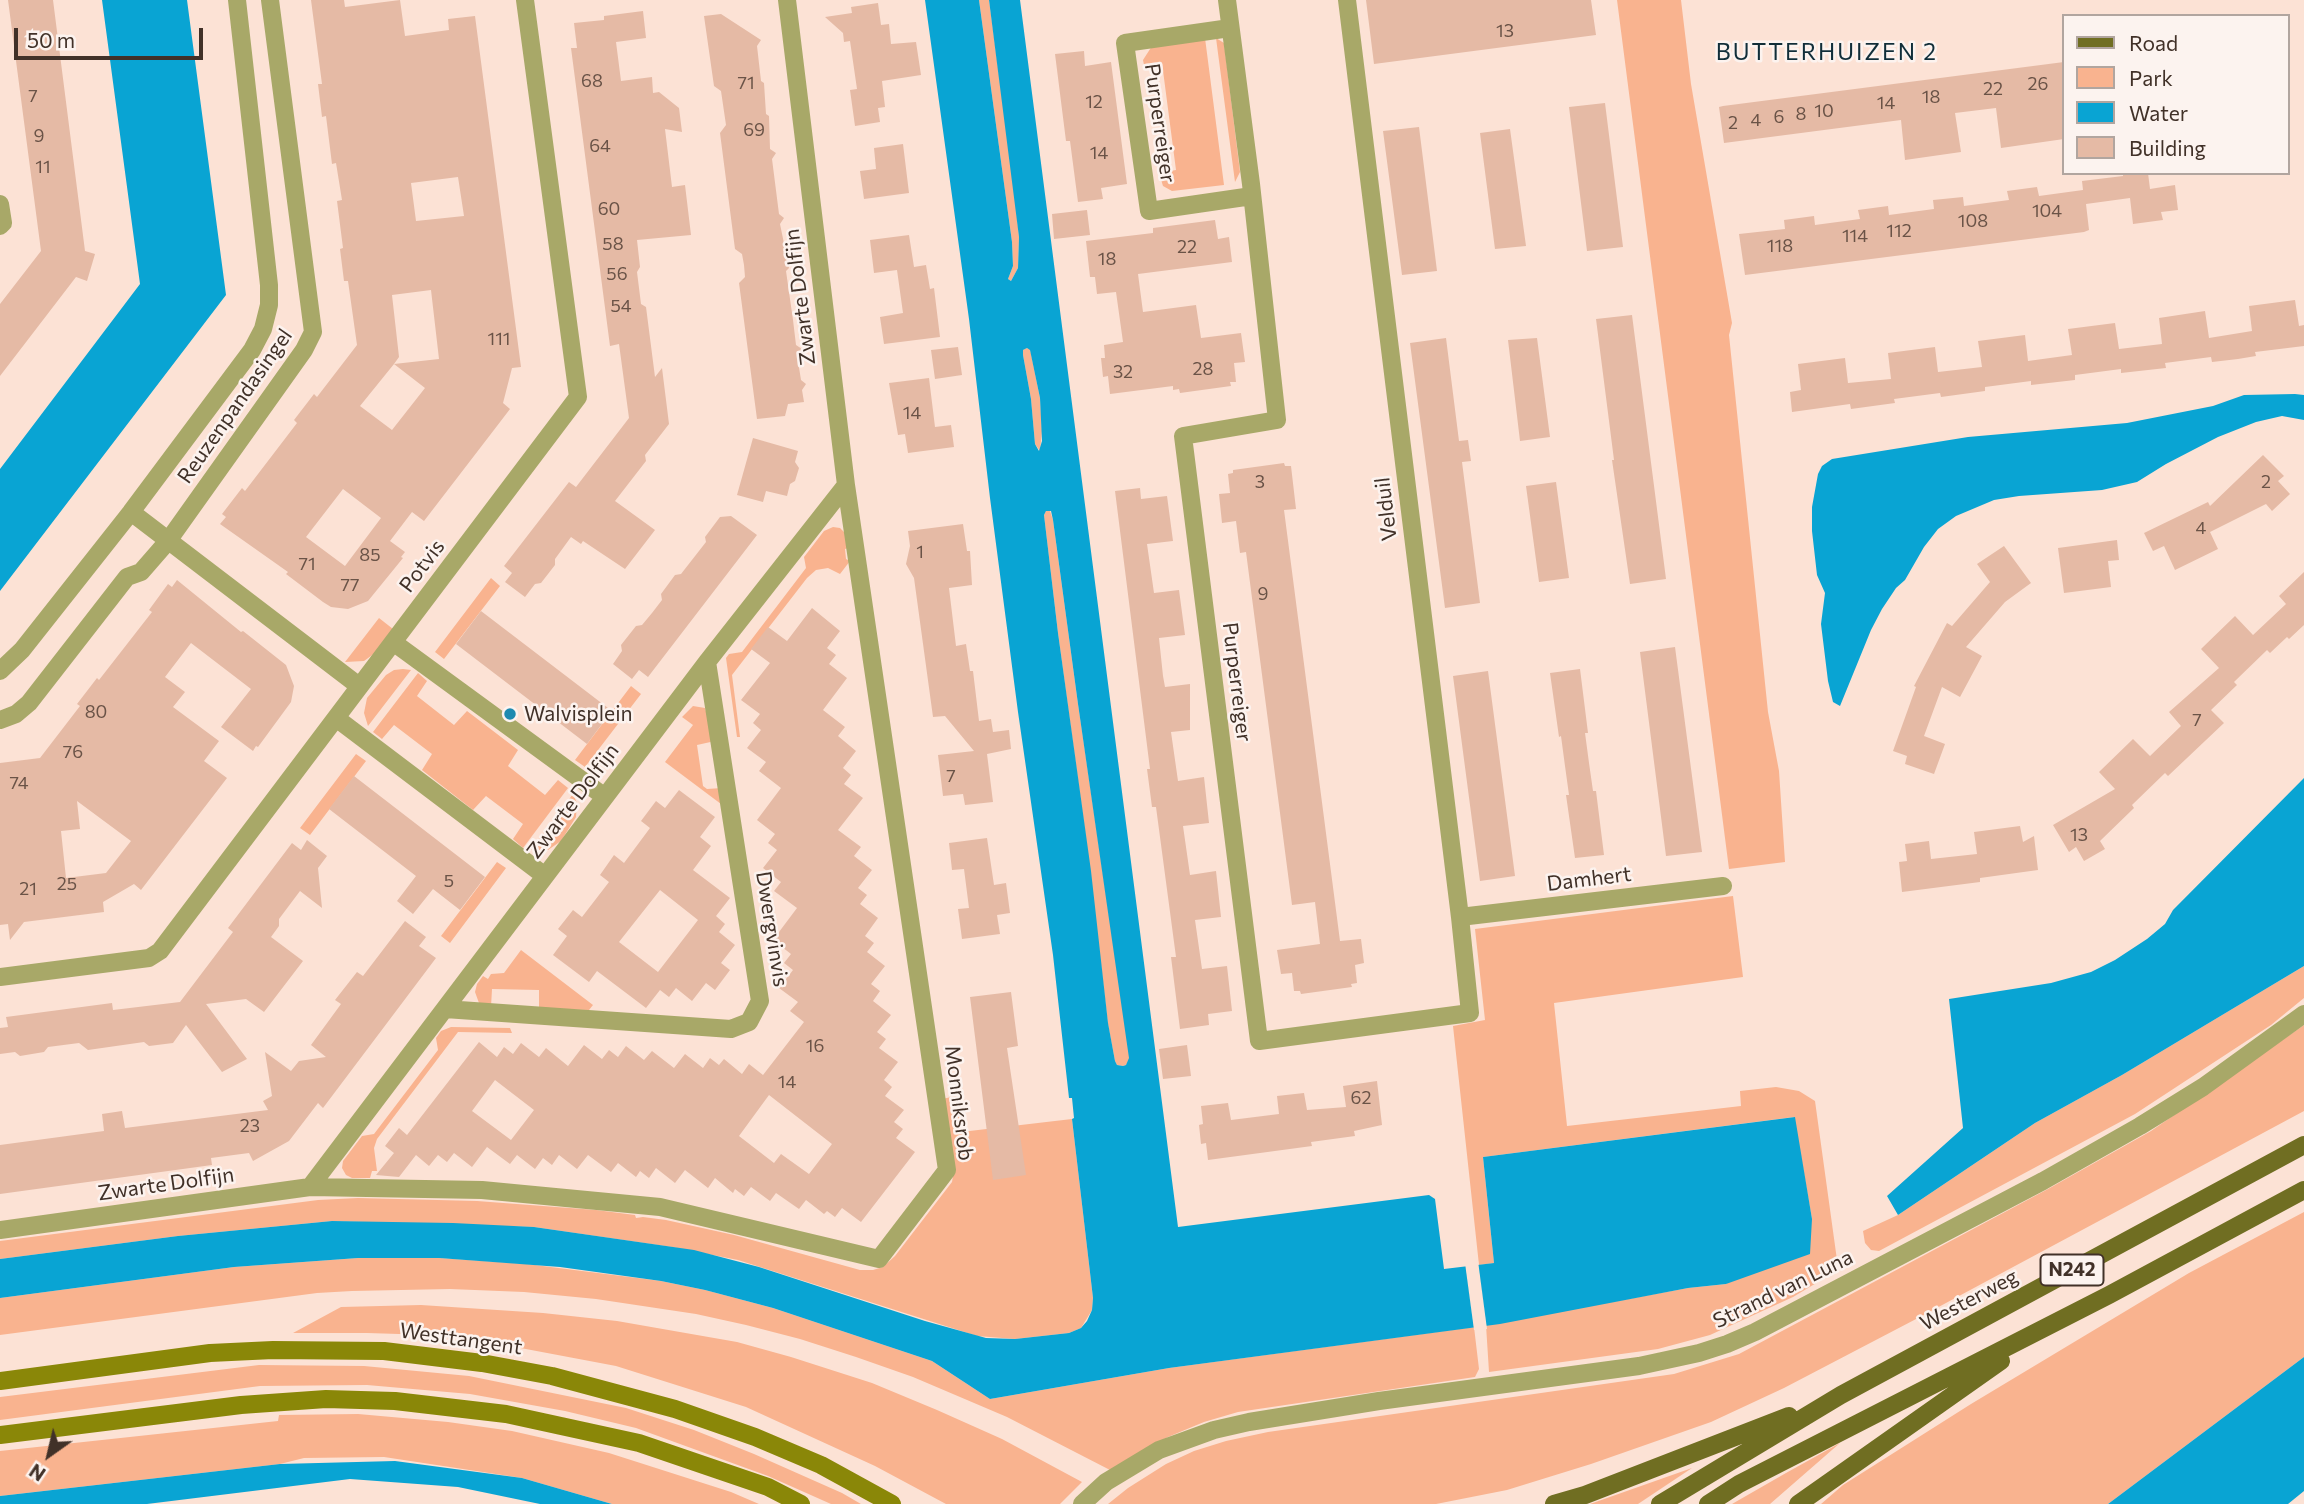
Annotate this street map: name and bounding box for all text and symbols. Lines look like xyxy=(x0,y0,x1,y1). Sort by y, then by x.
scale bar xyxy=(18,14,206,58)
legend xyxy=(2062,14,2290,175)
house number: 13 xyxy=(1496,20,1514,42)
text: 50 m xyxy=(27,27,75,52)
text: Road xyxy=(2129,30,2178,55)
district label: BUTTERHUIZEN 2 xyxy=(1718,38,1936,66)
street label: Purperreiger xyxy=(1139,62,1181,184)
text: Park xyxy=(2129,65,2173,90)
house number: 68 xyxy=(581,70,603,92)
house number: 71 xyxy=(737,72,755,94)
house number: 26 xyxy=(2028,73,2048,95)
house number: 22 xyxy=(1983,78,2003,100)
house number: 7 xyxy=(28,85,38,107)
house number: 18 xyxy=(1922,86,1940,108)
house number: 12 xyxy=(1085,91,1103,113)
house number: 14 xyxy=(1877,92,1895,114)
house number: 10 xyxy=(1814,100,1834,122)
text: Water xyxy=(2129,100,2188,125)
house number: 8 xyxy=(1796,103,1806,125)
house number: 6 xyxy=(1774,106,1784,128)
house number: 4 xyxy=(1751,109,1761,131)
house number: 2 xyxy=(1728,112,1738,134)
house number: 69 xyxy=(743,119,765,141)
house number: 9 xyxy=(34,125,44,147)
house number: 64 xyxy=(589,135,611,157)
text: Building xyxy=(2129,135,2206,160)
house number: 14 xyxy=(1090,142,1108,164)
house number: 11 xyxy=(35,156,51,178)
house number: 60 xyxy=(598,198,620,220)
house number: 104 xyxy=(2032,200,2062,222)
house number: 108 xyxy=(1958,210,1988,232)
house number: 112 xyxy=(1886,220,1912,242)
house number: 114 xyxy=(1842,225,1868,247)
street label: Zwarte Dolfijn xyxy=(779,227,821,367)
house number: 58 xyxy=(602,233,624,255)
house number: 118 xyxy=(1767,235,1793,257)
house number: 22 xyxy=(1177,236,1197,258)
house number: 18 xyxy=(1098,248,1116,270)
house number: 56 xyxy=(606,263,628,285)
house number: 54 xyxy=(610,295,632,317)
street label: Reuzenpandasingel xyxy=(172,324,298,488)
house number: 111 xyxy=(487,328,511,350)
house number: 28 xyxy=(1193,358,1213,380)
house number: 32 xyxy=(1113,361,1133,383)
house number: 14 xyxy=(903,402,921,424)
house number: 3 xyxy=(1255,471,1265,493)
house number: 2 xyxy=(2261,471,2271,493)
street label: Velduil xyxy=(1370,476,1402,542)
house number: 4 xyxy=(2196,517,2206,539)
street label: Potvis xyxy=(394,535,450,597)
house number: 1 xyxy=(916,541,924,563)
house number: 85 xyxy=(359,544,381,566)
house number: 71 xyxy=(298,553,316,575)
house number: 77 xyxy=(340,574,360,596)
house number: 9 xyxy=(1258,583,1268,605)
street label: Purperreiger xyxy=(1217,621,1257,743)
house number: 80 xyxy=(85,701,107,723)
place label: Walvisplein xyxy=(524,701,633,727)
marker: Walvisplein xyxy=(502,706,518,722)
house number: 7 xyxy=(2192,709,2202,731)
street label: Zwarte Dolfijn xyxy=(522,739,624,863)
house number: 76 xyxy=(63,741,83,763)
house number: 7 xyxy=(946,765,956,787)
house number: 74 xyxy=(9,772,29,794)
house number: 13 xyxy=(2070,824,2088,846)
street label: Damhert xyxy=(1545,861,1633,897)
house number: 5 xyxy=(444,870,454,892)
street label: Dwergvinvis xyxy=(750,870,794,988)
house number: 25 xyxy=(57,873,77,895)
house number: 21 xyxy=(19,878,37,900)
house number: 16 xyxy=(806,1035,824,1057)
street label: Monniksrob xyxy=(939,1044,979,1162)
house number: 14 xyxy=(778,1071,796,1093)
house number: 62 xyxy=(1351,1087,1371,1109)
house number: 23 xyxy=(240,1115,260,1137)
street label: Zwarte Dolfijn xyxy=(96,1162,236,1206)
street label: Strand van Luna xyxy=(1709,1244,1857,1334)
road number: N242 xyxy=(2040,1254,2104,1286)
street label: Westerweg xyxy=(1916,1264,2022,1336)
street label: Westtangent xyxy=(398,1318,524,1360)
north arrow xyxy=(14,1420,84,1490)
text: N xyxy=(25,1459,49,1486)

